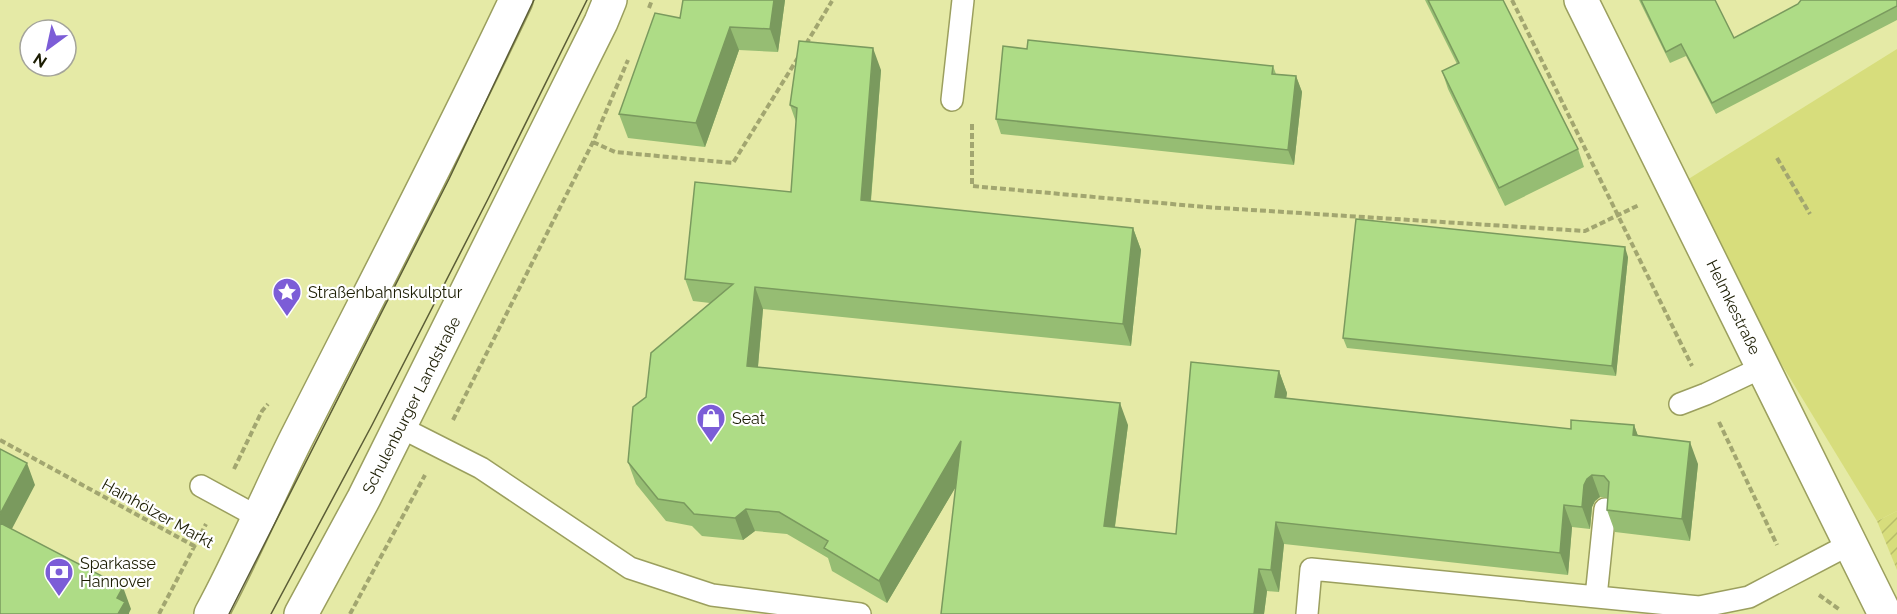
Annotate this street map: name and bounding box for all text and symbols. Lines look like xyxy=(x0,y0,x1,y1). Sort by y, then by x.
north arrow xyxy=(18,18,78,78)
text: N xyxy=(30,49,50,71)
street label: Helmkestraße xyxy=(1702,257,1765,358)
place icon: Straßenbahnskulptur xyxy=(271,276,303,318)
place label: Straßenbahnskulptur xyxy=(308,283,463,302)
street label: Schulenburger Landstraße xyxy=(358,313,465,497)
shop icon: Seat xyxy=(695,402,727,444)
place label: Seat xyxy=(732,409,766,428)
street label: Hainhölzer Markt xyxy=(98,475,218,552)
place label: Sparkasse Hannover xyxy=(80,554,156,591)
bank icon: Sparkasse Hannover xyxy=(43,556,75,598)

